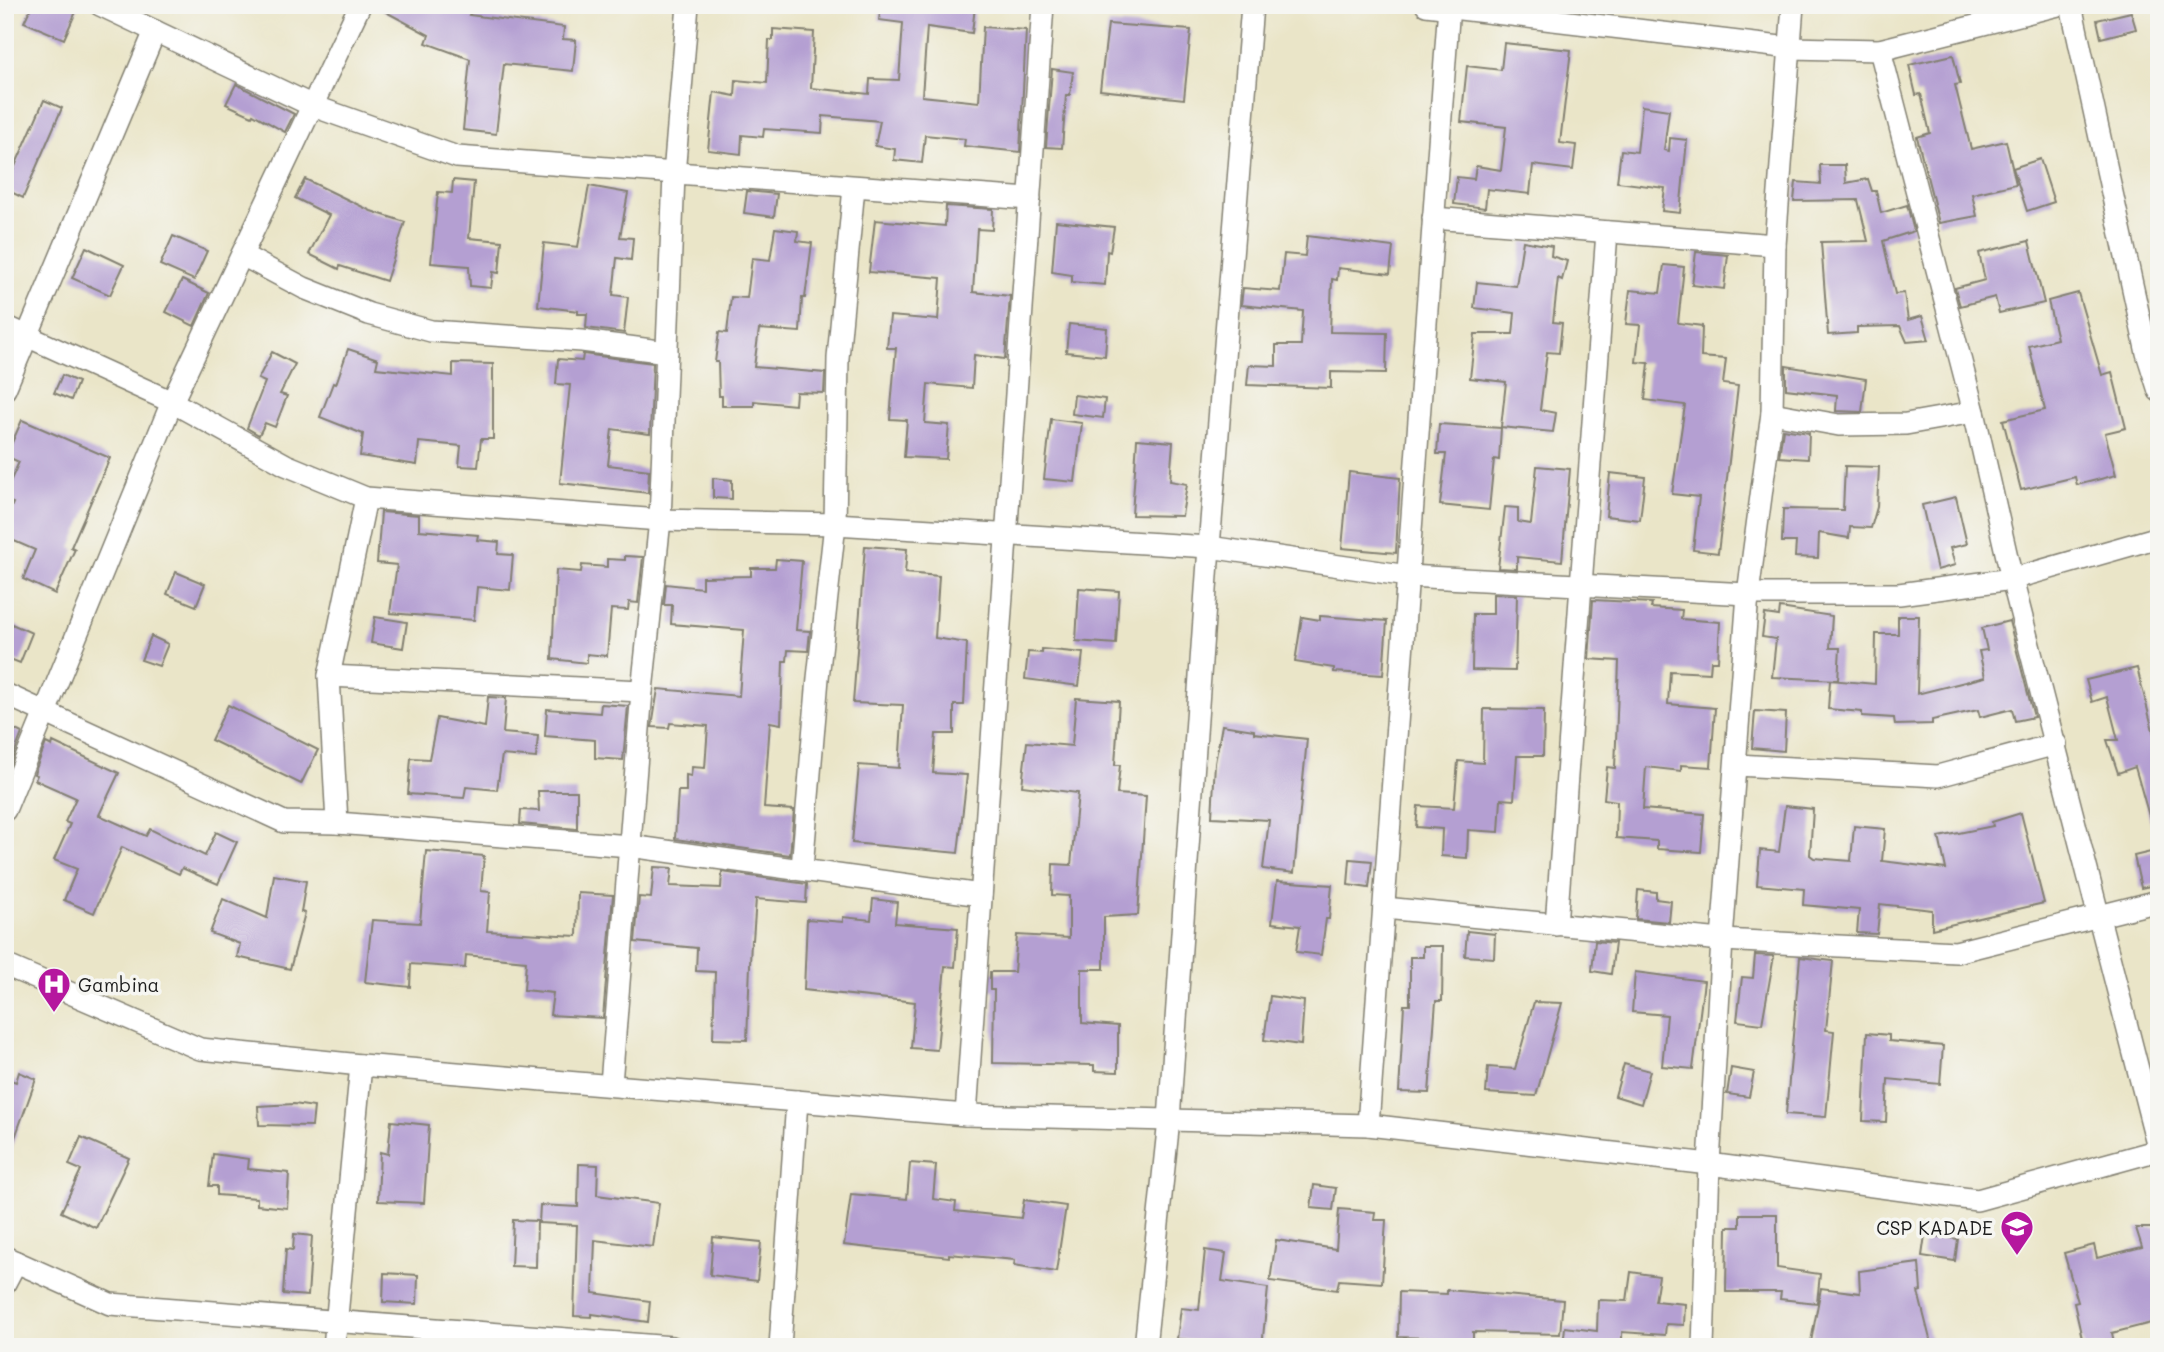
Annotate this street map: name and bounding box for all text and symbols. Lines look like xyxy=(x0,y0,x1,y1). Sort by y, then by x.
hospital icon: Gambina xyxy=(35,965,73,1014)
place label: Gambina xyxy=(78,972,159,997)
school or university icon: CSP KADADE xyxy=(1998,1208,2036,1257)
place label: CSP KADADE xyxy=(1876,1215,1993,1240)

